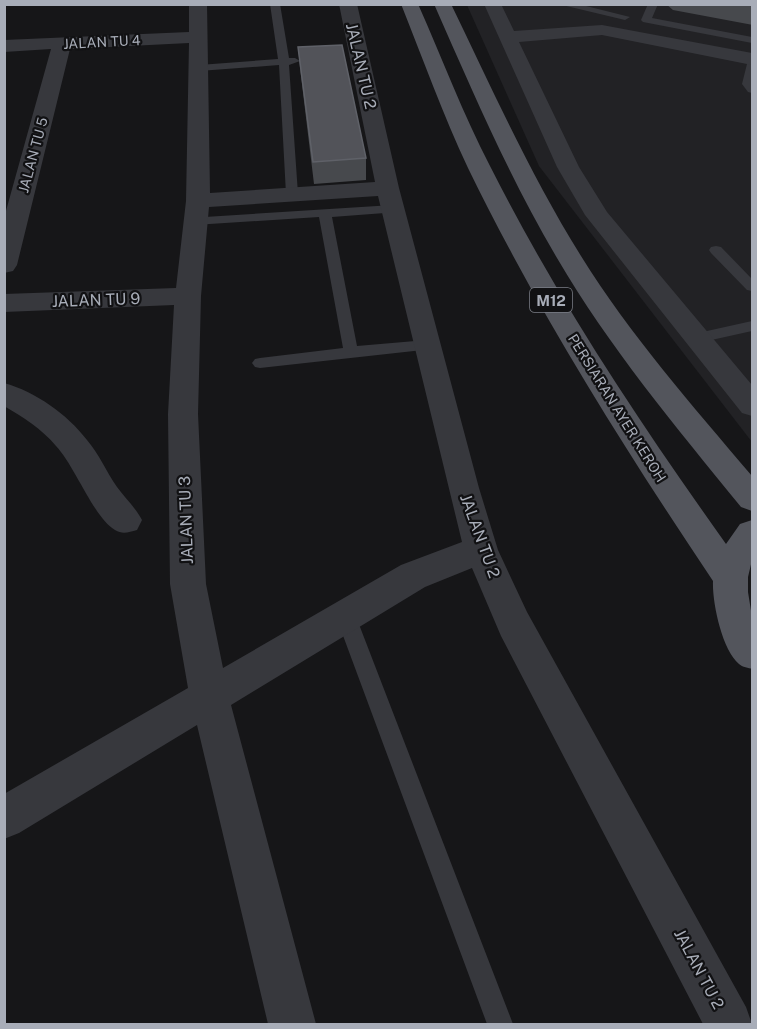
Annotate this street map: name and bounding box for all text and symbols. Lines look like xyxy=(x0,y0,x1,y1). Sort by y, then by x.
street label: JALAN TU 2 xyxy=(342,21,380,111)
street label: JALAN TU 4 xyxy=(63,32,141,52)
street label: JALAN TU 5 xyxy=(15,115,51,195)
road number: M12 xyxy=(530,288,572,312)
street label: JALAN TU 9 xyxy=(52,289,141,311)
street label: PERSIARAN AYER KEROH xyxy=(565,331,669,485)
street label: JALAN TU 3 xyxy=(175,475,197,565)
street label: JALAN TU 2 xyxy=(456,491,504,581)
street label: JALAN TU 2 xyxy=(670,926,728,1012)

